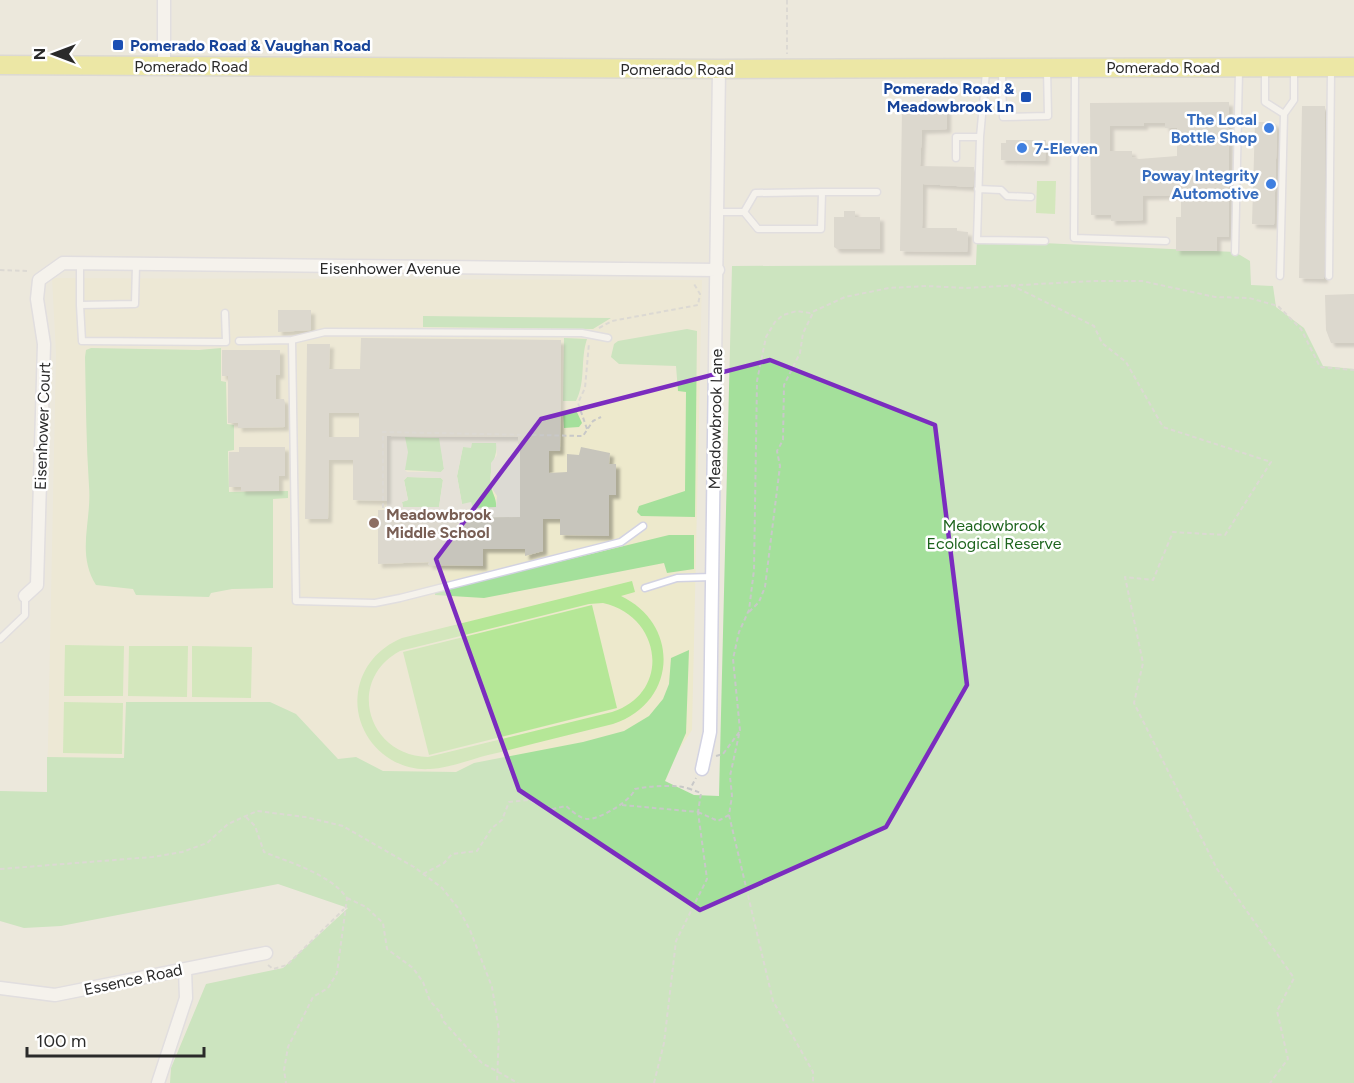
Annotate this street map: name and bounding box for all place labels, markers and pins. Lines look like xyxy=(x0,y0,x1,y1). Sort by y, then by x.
place label: Pomerado Road & Vaughan Road xyxy=(130,36,371,55)
marker: Pomerado Road & Vaughan Road xyxy=(111,38,125,52)
place label: Pomerado Road & Meadowbrook Ln xyxy=(883,79,1015,116)
marker: Pomerado Road & Meadowbrook Ln xyxy=(1019,90,1033,104)
place label: The Local Bottle Shop xyxy=(1171,110,1257,147)
marker: The Local Bottle Shop xyxy=(1262,121,1276,135)
place label: 7-Eleven xyxy=(1034,139,1098,158)
marker: 7-Eleven xyxy=(1015,141,1029,155)
place label: Poway Integrity Automotive xyxy=(1142,166,1260,203)
marker: Poway Integrity Automotive xyxy=(1264,177,1278,191)
place label: Meadowbrook Middle School xyxy=(386,505,492,542)
marker: Meadowbrook Middle School xyxy=(367,516,381,530)

